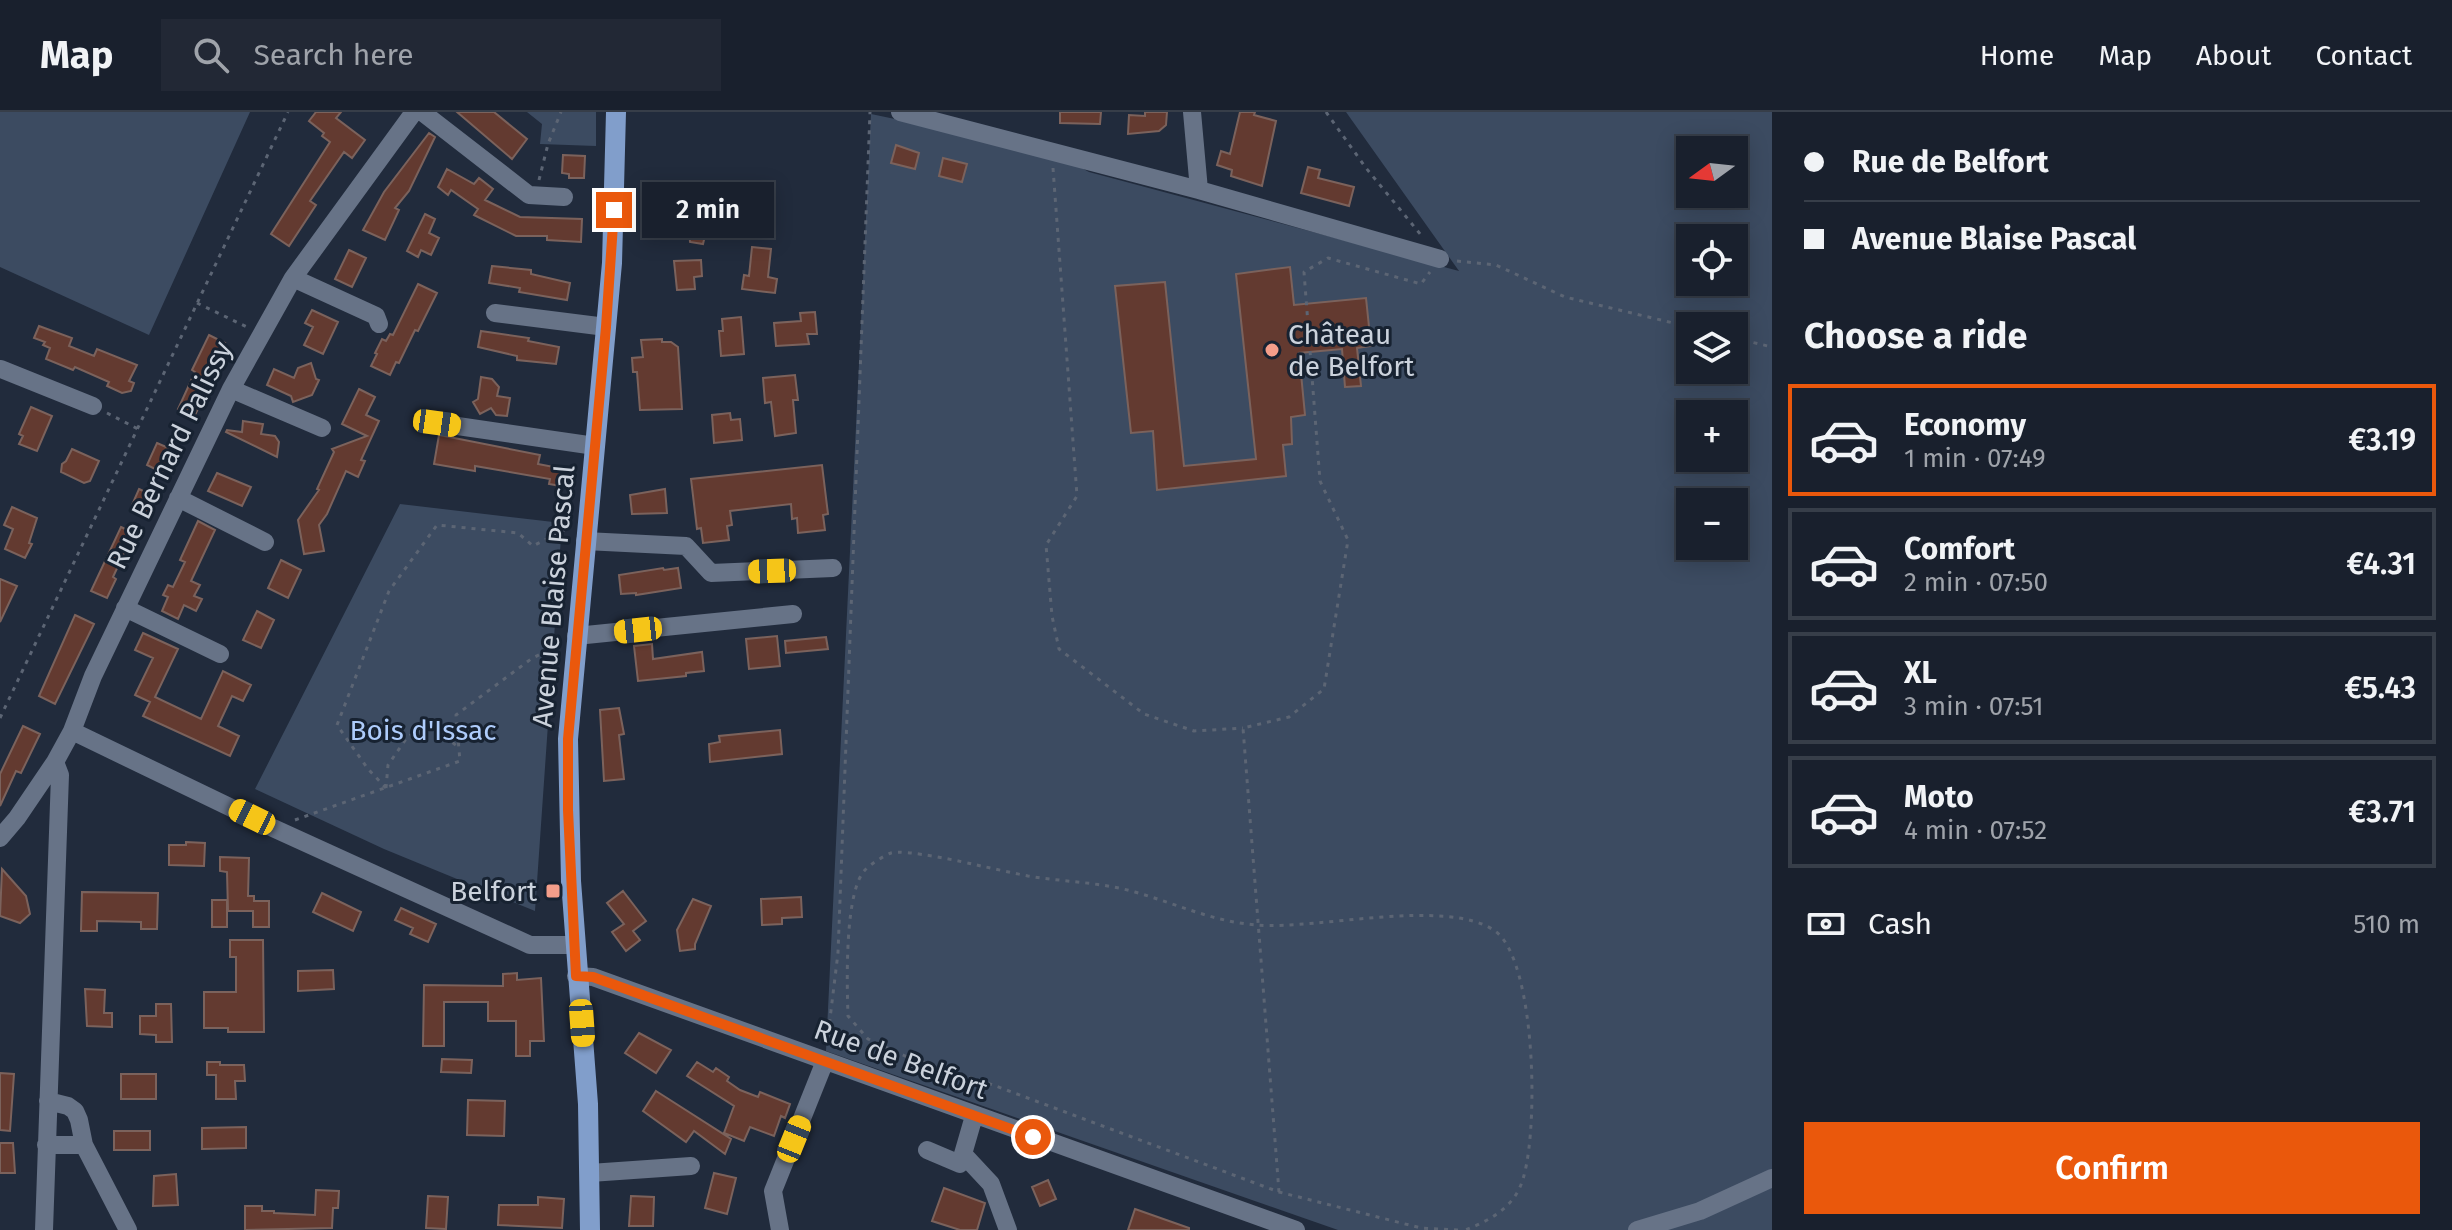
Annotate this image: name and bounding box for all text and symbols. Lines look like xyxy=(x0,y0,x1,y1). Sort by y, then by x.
search box xyxy=(161,19,721,91)
text: Map xyxy=(40,32,113,78)
icon: search xyxy=(189,33,233,77)
text: Search here xyxy=(253,37,414,73)
text: Home xyxy=(1980,39,2054,72)
text: Map xyxy=(2098,39,2152,72)
text: About xyxy=(2196,39,2271,72)
text: Contact xyxy=(2315,39,2412,72)
north arrow xyxy=(1676,136,1748,208)
map controls xyxy=(1676,136,1748,560)
text: Rue de Belfort xyxy=(1852,144,2049,180)
callout: 2 min xyxy=(642,182,774,238)
route end xyxy=(596,192,632,228)
text: 2 min xyxy=(676,194,740,225)
text: Avenue Blaise Pascal xyxy=(1852,221,2136,257)
button: locate xyxy=(1676,224,1748,296)
button: layers xyxy=(1676,312,1748,384)
text: Choose a ride xyxy=(1804,314,2027,358)
place label: Château de Belfort xyxy=(1288,318,1415,383)
street label: Rue Bernard Palissy xyxy=(100,336,239,575)
marker: Château de Belfort xyxy=(1263,341,1281,359)
button: + xyxy=(1676,400,1748,472)
icon: car xyxy=(1808,404,1880,476)
text: Economy xyxy=(1904,407,2026,443)
car xyxy=(412,408,462,438)
text: €3.19 xyxy=(2349,422,2416,458)
text: 1 min · 07:49 xyxy=(1904,443,2046,474)
street label: Avenue Blaise Pascal xyxy=(526,463,581,729)
button: − xyxy=(1676,488,1748,560)
icon: car xyxy=(1808,528,1880,600)
text: Comfort xyxy=(1904,531,2015,567)
text: €4.31 xyxy=(2347,546,2416,582)
car xyxy=(748,558,796,584)
text: 2 min · 07:50 xyxy=(1904,567,2048,598)
car xyxy=(613,616,663,644)
icon: car xyxy=(1808,652,1880,724)
text: XL xyxy=(1904,655,1937,691)
text: €5.43 xyxy=(2344,670,2416,706)
text: 3 min · 07:51 xyxy=(1904,691,2044,722)
park label: Bois d'Issac xyxy=(349,714,497,747)
icon: car xyxy=(1808,776,1880,848)
text: Moto xyxy=(1904,779,1974,815)
text: €3.71 xyxy=(2349,794,2416,830)
car xyxy=(225,796,279,838)
text: 4 min · 07:52 xyxy=(1904,815,2047,846)
place label: Belfort xyxy=(450,875,538,908)
marker: Belfort xyxy=(544,882,562,900)
icon: cash xyxy=(1804,902,1848,946)
text: Cash xyxy=(1868,906,1932,942)
text: 510 m xyxy=(2353,909,2420,940)
car xyxy=(568,998,596,1048)
street label: Rue de Belfort xyxy=(810,1013,993,1106)
car xyxy=(774,1112,814,1166)
route start xyxy=(1015,1119,1051,1155)
button: Confirm xyxy=(1804,1122,2420,1214)

